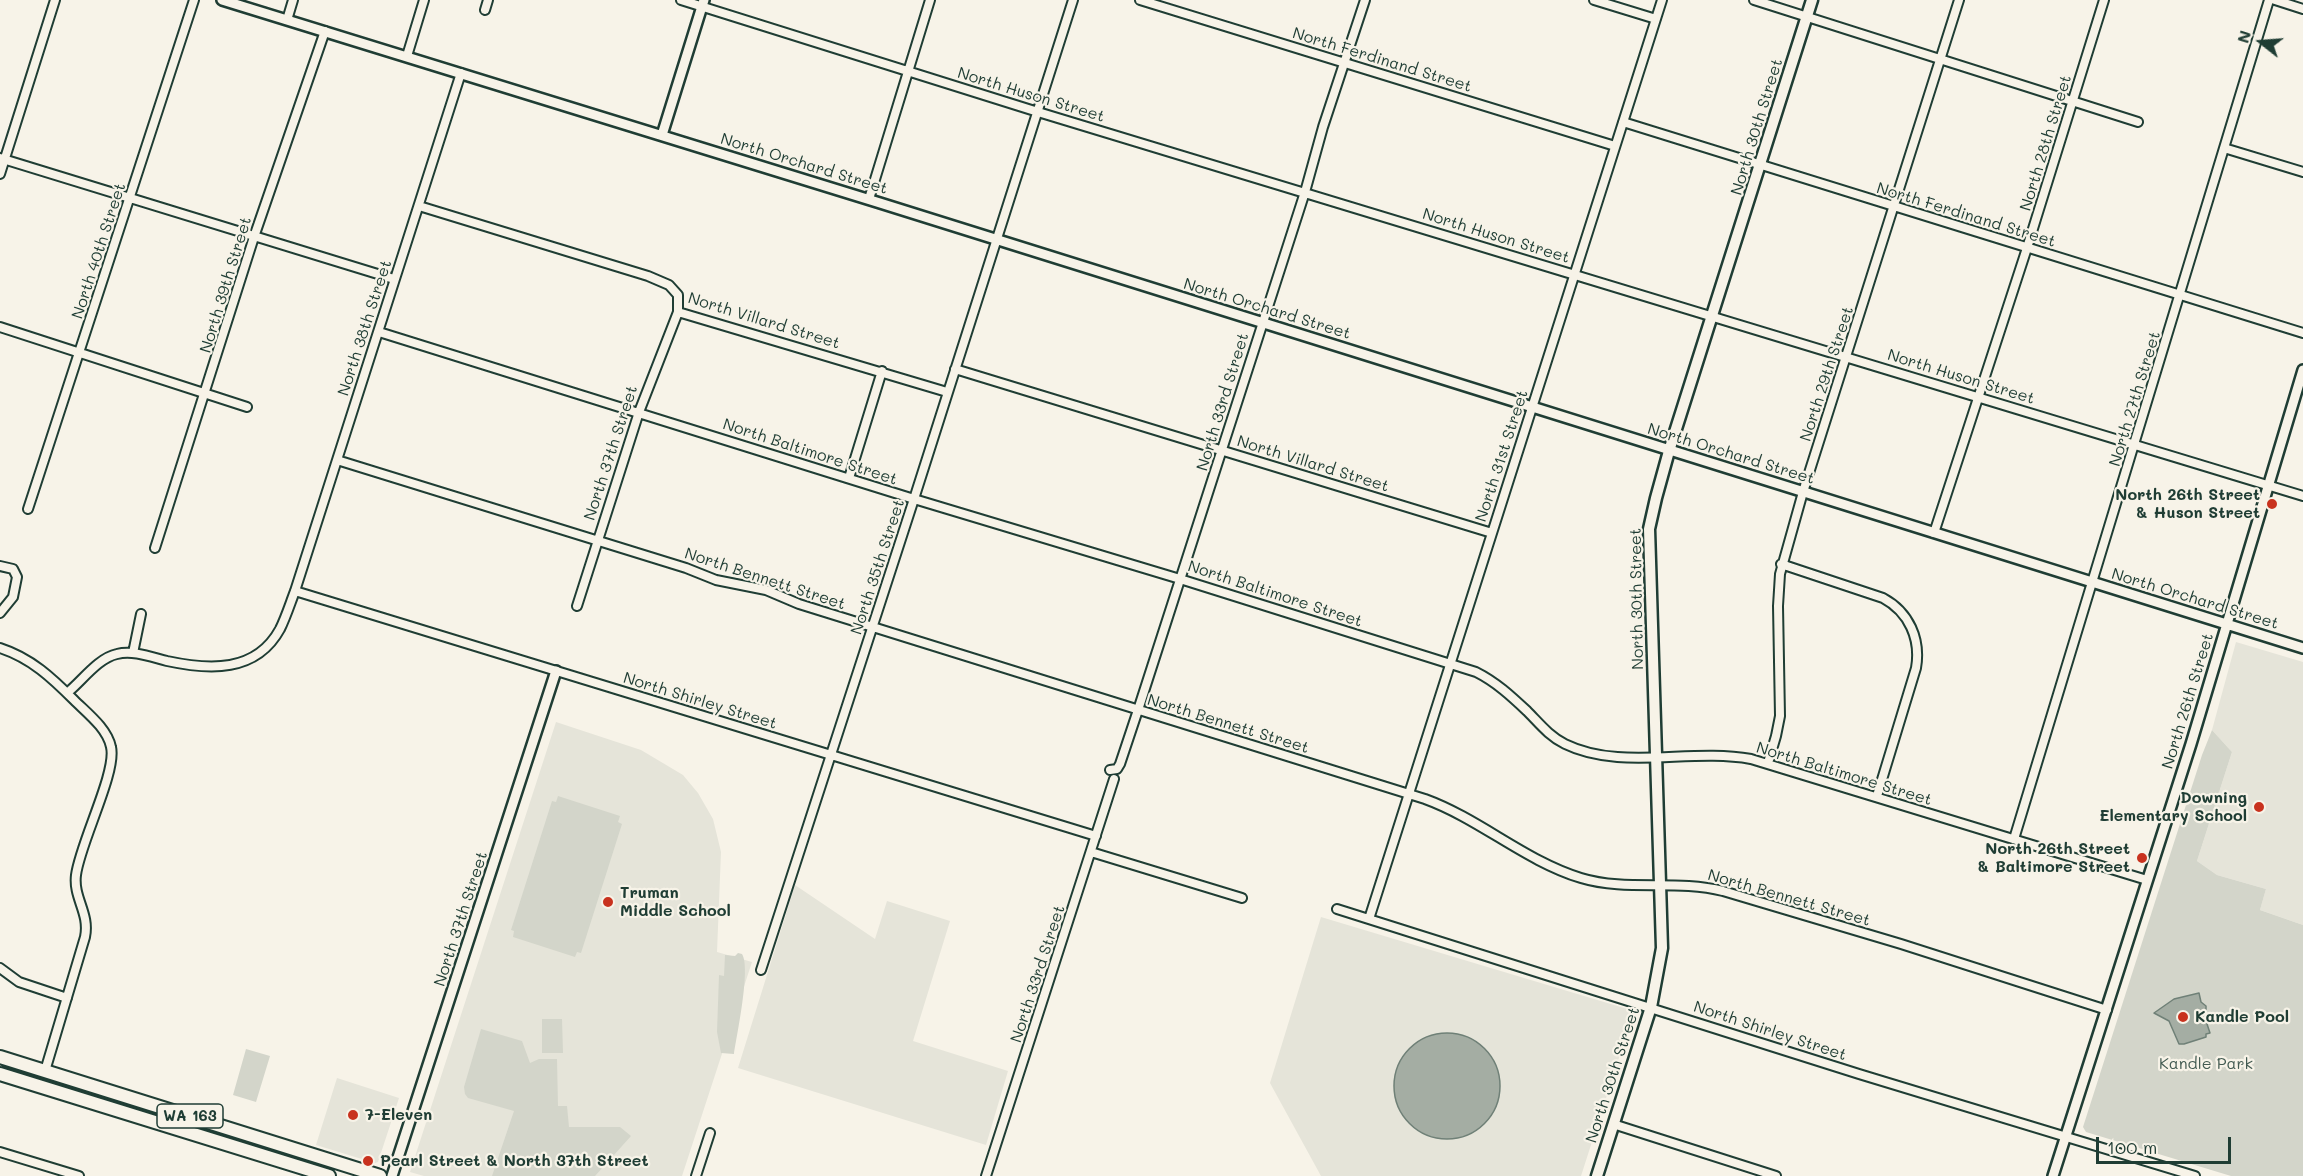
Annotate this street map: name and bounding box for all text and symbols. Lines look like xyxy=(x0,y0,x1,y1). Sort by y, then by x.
north arrow xyxy=(2231,12,2291,72)
street label: North Ferdinand Street xyxy=(1290,24,1474,96)
text: N xyxy=(2231,28,2255,45)
street label: North 30th Street xyxy=(1727,56,1787,198)
street label: North Huson Street xyxy=(955,63,1107,127)
street label: North 28th Street xyxy=(2016,73,2076,213)
street label: North Orchard Street xyxy=(718,129,890,199)
street label: North Ferdinand Street xyxy=(1874,179,2058,251)
street label: North 40th Street xyxy=(68,181,130,321)
street label: North Huson Street xyxy=(1420,204,1572,268)
street label: North 39th Street xyxy=(196,215,256,355)
street label: North 38th Street xyxy=(334,258,396,398)
street label: North Orchard Street xyxy=(1181,274,1353,344)
street label: North Villard Street xyxy=(686,289,842,353)
street label: North 29th Street xyxy=(1796,304,1858,444)
street label: North 27th Street xyxy=(2105,329,2165,469)
street label: North 33rd Street xyxy=(1193,331,1253,473)
street label: North Huson Street xyxy=(1885,345,2037,409)
street label: North 37th Street xyxy=(580,383,642,523)
street label: North 31st Street xyxy=(1472,387,1532,525)
street label: North Baltimore Street xyxy=(720,415,900,489)
street label: North Orchard Street xyxy=(1645,419,1817,489)
street label: North Villard Street xyxy=(1235,432,1391,496)
place label: North 26th Street & Huson Street xyxy=(2115,485,2260,523)
street label: North 35th Street xyxy=(847,497,909,637)
marker: North 26th Street & Huson Street xyxy=(2265,497,2279,511)
street label: North 30th Street xyxy=(1626,528,1648,670)
street label: North Bennett Street xyxy=(682,544,848,614)
street label: North Baltimore Street xyxy=(1185,557,1365,631)
street label: North Orchard Street xyxy=(2109,564,2281,634)
street label: North 26th Street xyxy=(2158,631,2218,771)
street label: North Shirley Street xyxy=(621,668,779,734)
street label: North Bennett Street xyxy=(1145,690,1311,758)
street label: North Baltimore Street xyxy=(1754,738,1934,810)
place label: Downing Elementary School xyxy=(2099,788,2247,826)
marker: Downing Elementary School xyxy=(2252,800,2266,814)
place label: North 26th Street & Baltimore Street xyxy=(1977,839,2130,877)
street label: North 37th Street xyxy=(430,849,492,989)
marker: North 26th Street & Baltimore Street xyxy=(2135,851,2149,865)
street label: North Bennett Street xyxy=(1706,866,1872,930)
place label: Truman Middle School xyxy=(620,883,731,921)
marker: Truman Middle School xyxy=(601,895,615,909)
street label: North 33rd Street xyxy=(1007,903,1069,1045)
street label: North Shirley Street xyxy=(1691,997,1849,1065)
street label: North 30th Street xyxy=(1582,1005,1644,1145)
place label: Kandle Pool xyxy=(2195,1007,2289,1027)
marker: Kandle Pool xyxy=(2176,1010,2190,1024)
park label: Kandle Park xyxy=(2159,1054,2253,1074)
road number: WA 163 xyxy=(157,1104,223,1128)
place label: 7-Eleven xyxy=(365,1105,432,1125)
marker: 7-Eleven xyxy=(346,1108,360,1122)
scale bar xyxy=(2099,1125,2234,1163)
text: 100 m xyxy=(2107,1135,2157,1159)
place label: Pearl Street & North 37th Street xyxy=(380,1151,648,1171)
marker: Pearl Street & North 37th Street xyxy=(361,1154,375,1168)

